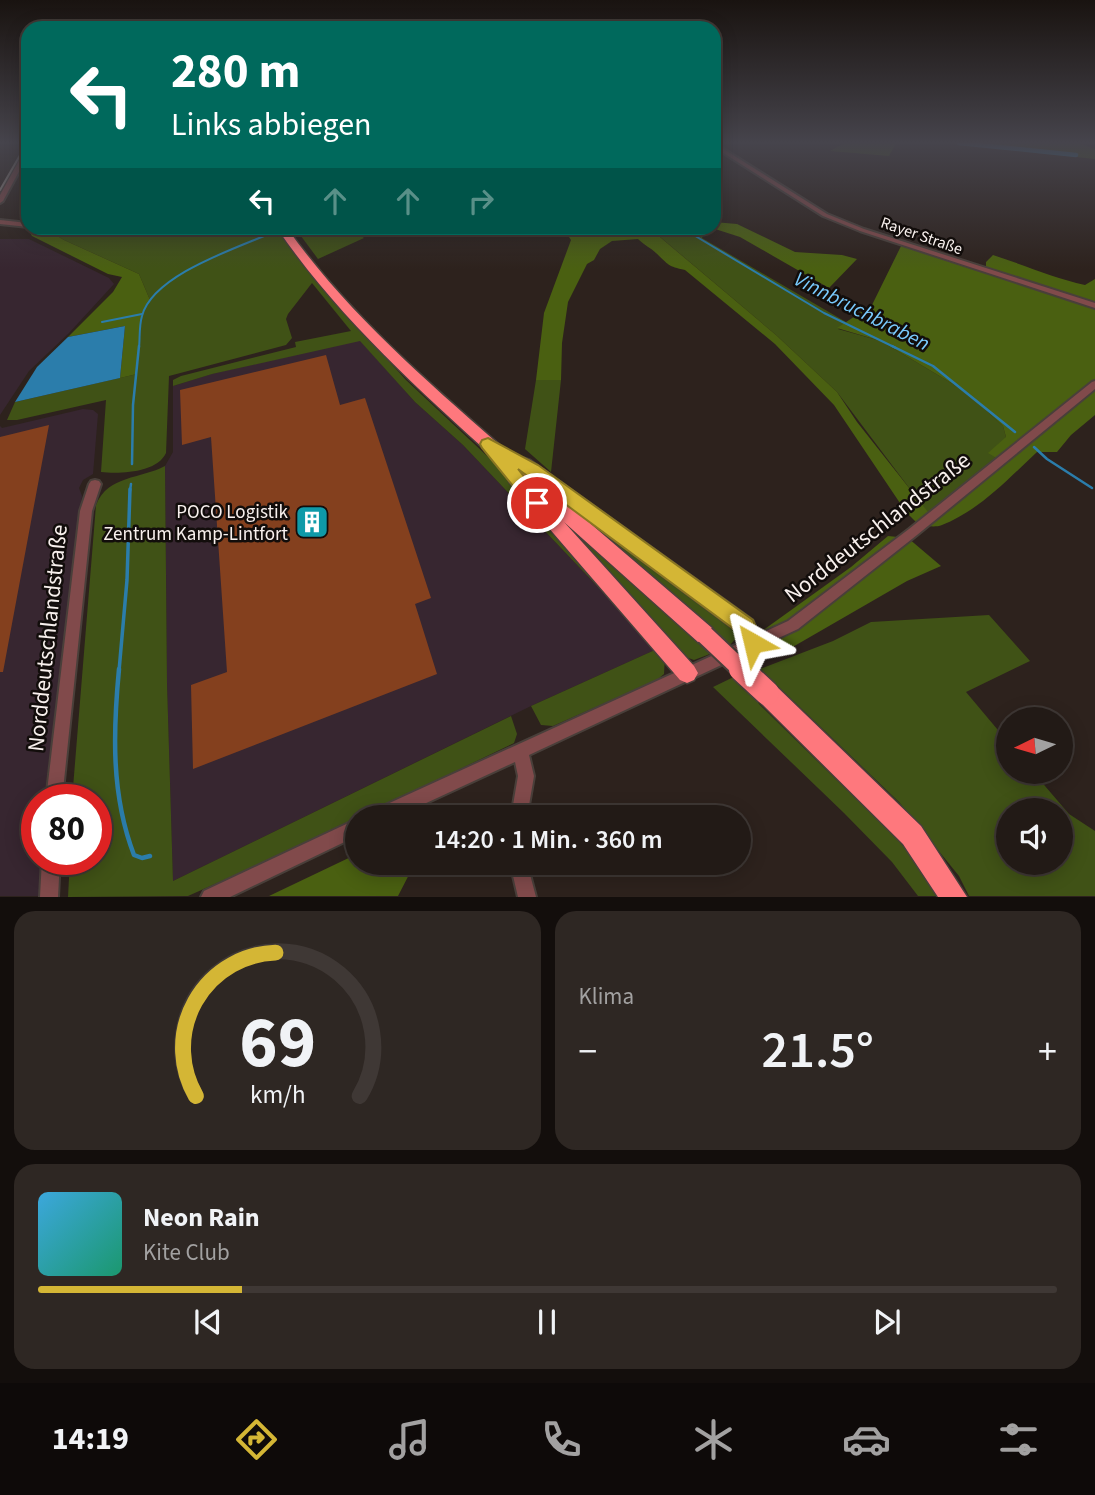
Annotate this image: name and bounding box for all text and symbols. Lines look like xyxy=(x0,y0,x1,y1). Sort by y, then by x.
text: 280 m xyxy=(171,37,300,107)
icon: left xyxy=(56,49,147,140)
text: Links abbiegen xyxy=(171,102,372,148)
icon: left xyxy=(243,182,281,220)
icon: ahead xyxy=(316,182,354,220)
icon: ahead xyxy=(389,182,427,220)
icon: right xyxy=(462,182,500,220)
street label: Rayer Straße xyxy=(878,212,966,260)
water label: Vinnbruchbraben xyxy=(789,264,935,358)
street label: Norddeutschlandstraße xyxy=(777,444,977,611)
pin xyxy=(507,473,567,533)
icon: arrive xyxy=(518,484,556,522)
place label: POCO Logistik Zentrum Kamp-Lintfort xyxy=(103,499,289,548)
building icon: POCO Logistik Zentrum Kamp-Lintfort xyxy=(293,503,331,541)
street label: Norddeutschlandstraße xyxy=(19,523,76,753)
position arrow xyxy=(716,606,790,680)
north arrow xyxy=(996,707,1073,784)
map controls xyxy=(996,707,1073,875)
speed limit sign: 80 xyxy=(21,784,112,875)
button: sound xyxy=(996,798,1073,875)
text: 14:20 · 1 Min. · 360 m xyxy=(433,821,663,858)
text: Klima xyxy=(579,980,634,1013)
text: 69 xyxy=(239,992,316,1096)
text: 21.5° xyxy=(762,1014,874,1088)
text: − xyxy=(579,1025,597,1079)
text: + xyxy=(1038,1025,1057,1079)
text: km/h xyxy=(250,1077,305,1113)
text: Neon Rain xyxy=(143,1199,260,1236)
text: Kite Club xyxy=(143,1236,230,1269)
icon: previous xyxy=(189,1303,227,1341)
icon: pause xyxy=(528,1303,566,1341)
icon: next xyxy=(868,1303,906,1341)
icon: directions xyxy=(232,1415,281,1464)
icon: music xyxy=(385,1415,434,1464)
icon: phone xyxy=(537,1415,586,1464)
icon: climate xyxy=(689,1415,738,1464)
icon: car xyxy=(842,1415,891,1464)
icon: filters xyxy=(994,1415,1043,1464)
text: 14:19 xyxy=(52,1416,129,1462)

